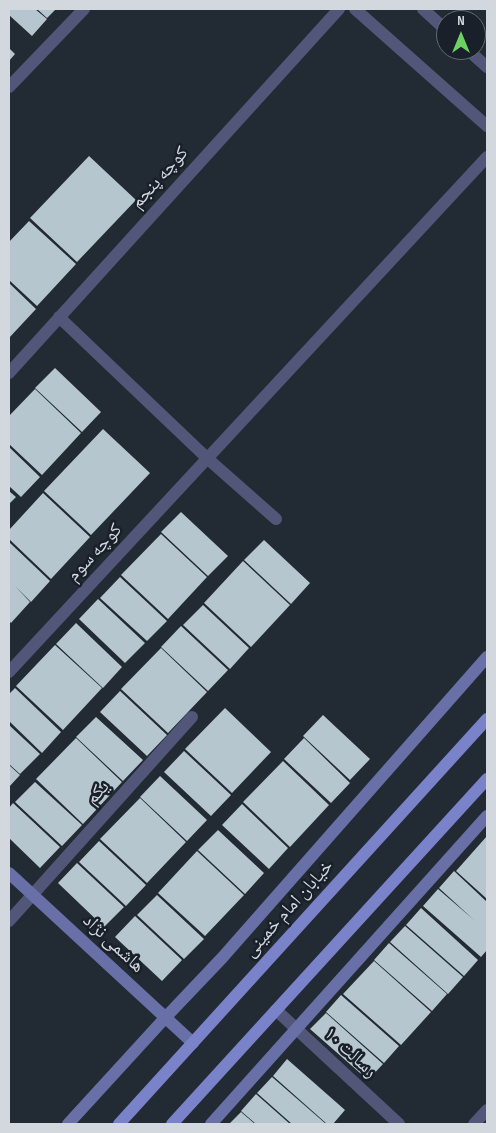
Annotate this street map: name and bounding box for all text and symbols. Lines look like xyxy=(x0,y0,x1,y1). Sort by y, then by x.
north arrow xyxy=(436,10,486,60)
text: N xyxy=(457,12,465,29)
street label: کوچه پنجم xyxy=(126,142,194,214)
street label: کوچه سوم xyxy=(62,519,128,587)
street label: یکم xyxy=(81,776,115,810)
street label: خیابان امام خمینی xyxy=(239,855,339,963)
street label: هاشمی نژاد xyxy=(77,910,149,978)
street label: رسالت ۱۰ xyxy=(319,1023,381,1083)

